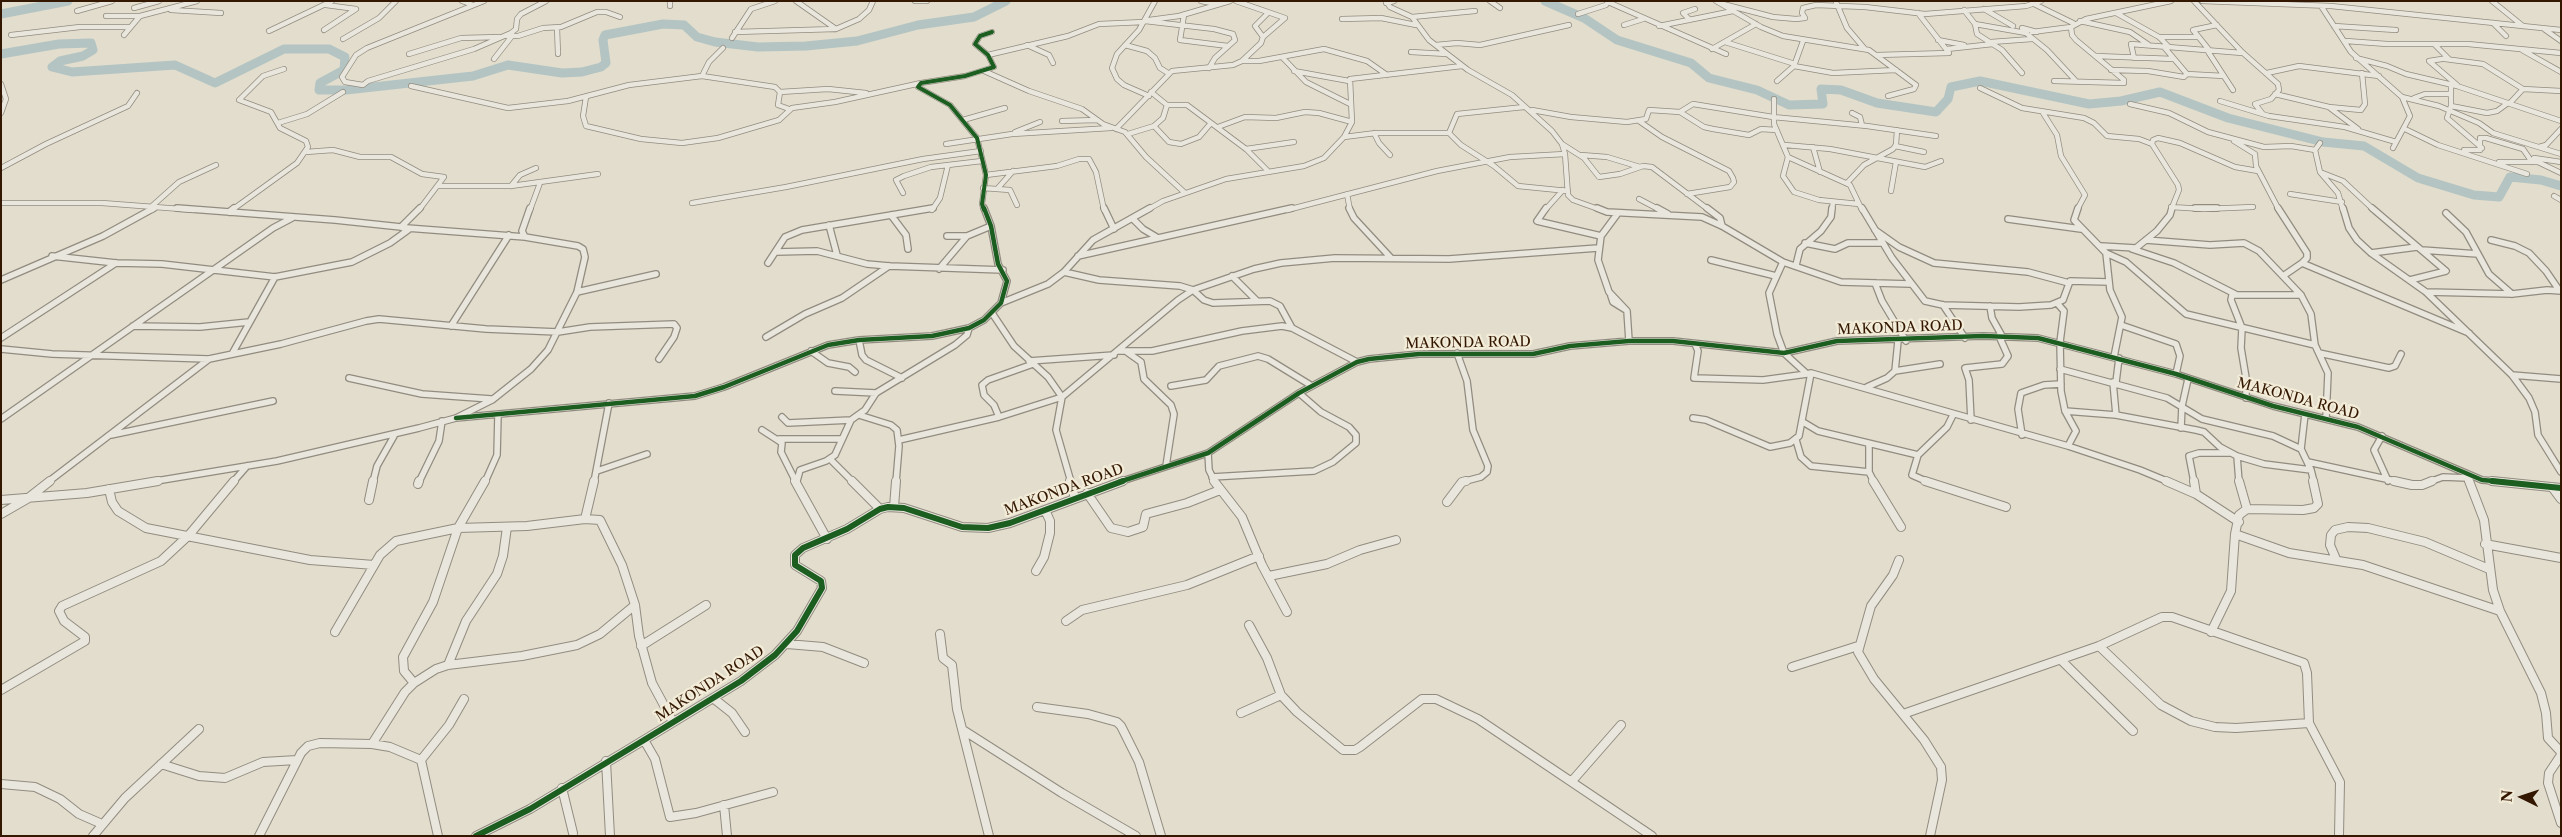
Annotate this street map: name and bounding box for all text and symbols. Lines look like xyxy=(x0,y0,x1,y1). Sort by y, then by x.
street label: MAKONDA ROAD xyxy=(1837,317,1963,339)
street label: MAKONDA ROAD xyxy=(1405,334,1531,352)
street label: MAKONDA ROAD xyxy=(2235,375,2361,423)
street label: MAKONDA ROAD xyxy=(1002,461,1126,519)
street label: MAKONDA ROAD xyxy=(653,643,767,725)
north arrow xyxy=(2497,772,2547,822)
text: N xyxy=(2498,789,2516,803)

